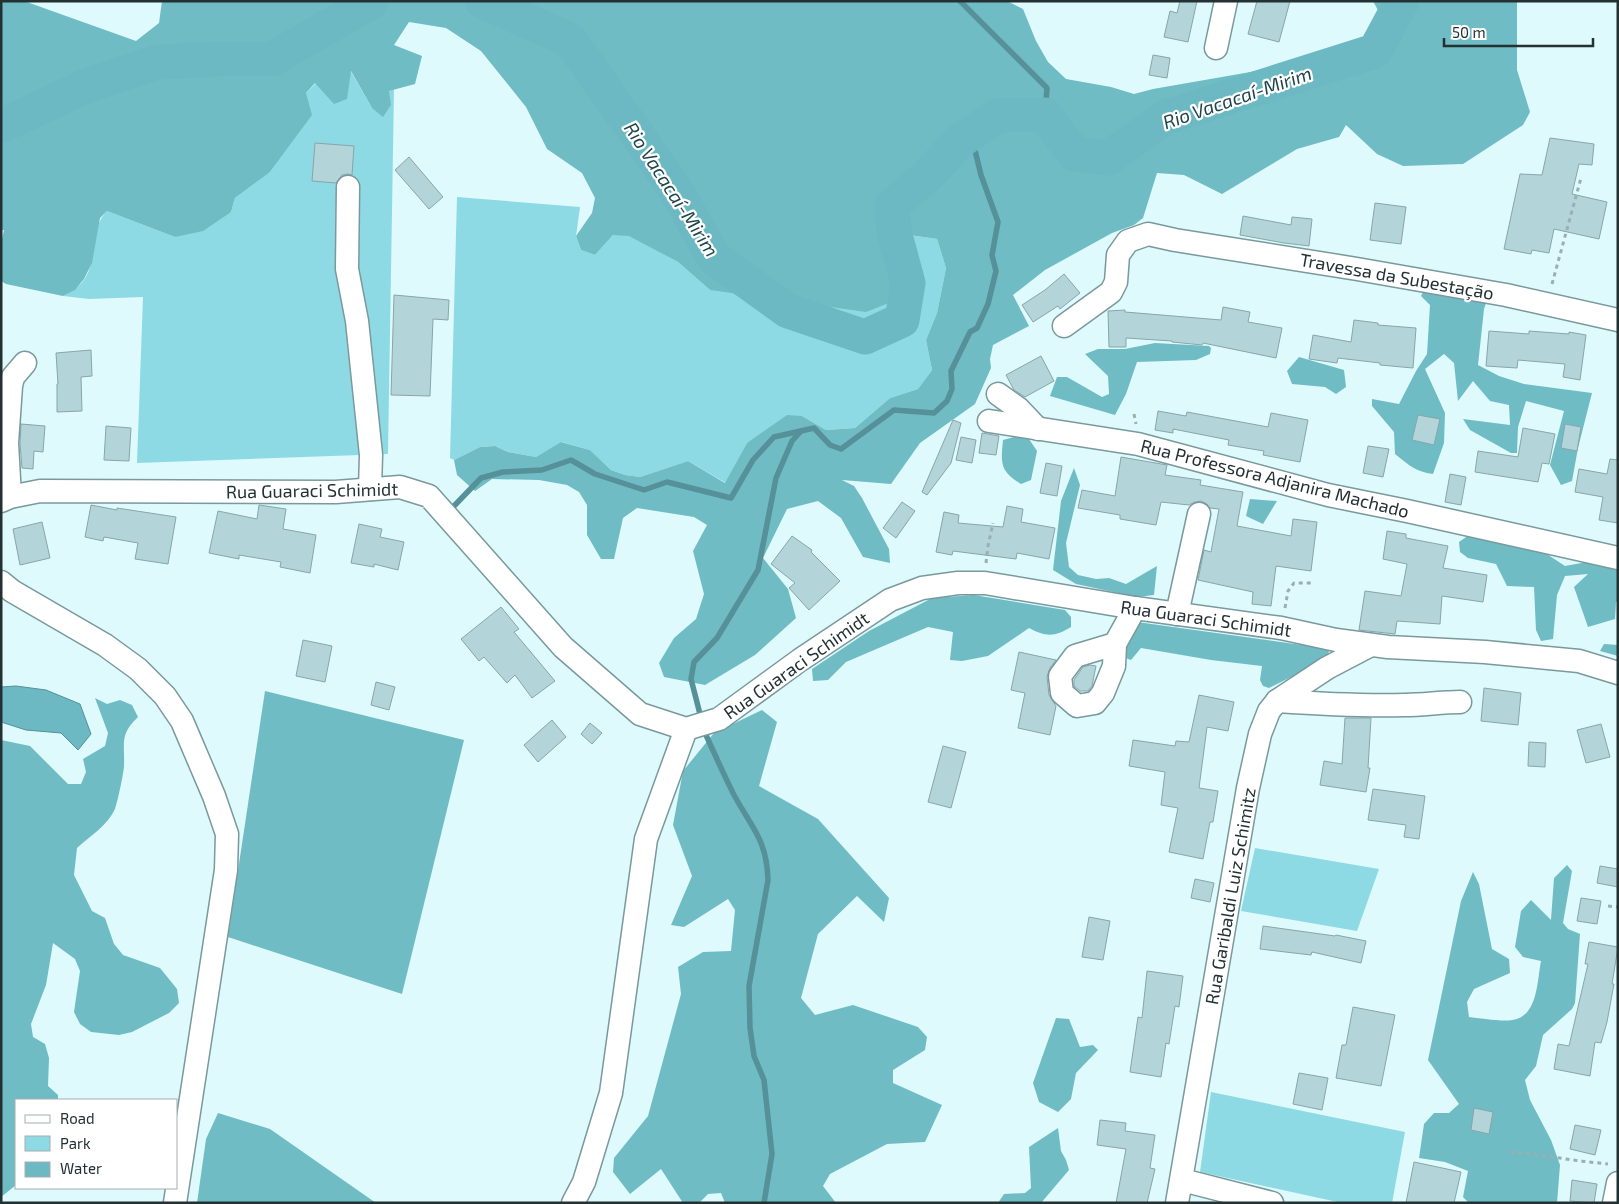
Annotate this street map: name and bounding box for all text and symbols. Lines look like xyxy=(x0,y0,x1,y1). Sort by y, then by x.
scale bar xyxy=(1444,15,1593,47)
text: 50 m xyxy=(1452,23,1486,41)
water label: Rio Vacacaí-Mirim xyxy=(1160,61,1314,133)
water label: Rio Vacacaí-Mirim xyxy=(620,117,724,261)
street label: Travessa da Subestação xyxy=(1298,248,1496,305)
street label: Rua Professora Adjanira Machado xyxy=(1138,434,1412,522)
street label: Rua Guaraci Schimidt xyxy=(226,477,398,503)
street label: Rua Guaraci Schimidt xyxy=(1119,595,1293,641)
street label: Rua Guaraci Schimidt xyxy=(719,606,873,723)
street label: Rua Garibaldi Luiz Schimitz xyxy=(1200,786,1260,1006)
legend xyxy=(15,1099,178,1189)
text: Road xyxy=(60,1109,95,1127)
text: Park xyxy=(60,1134,91,1152)
text: Water xyxy=(60,1159,102,1177)

